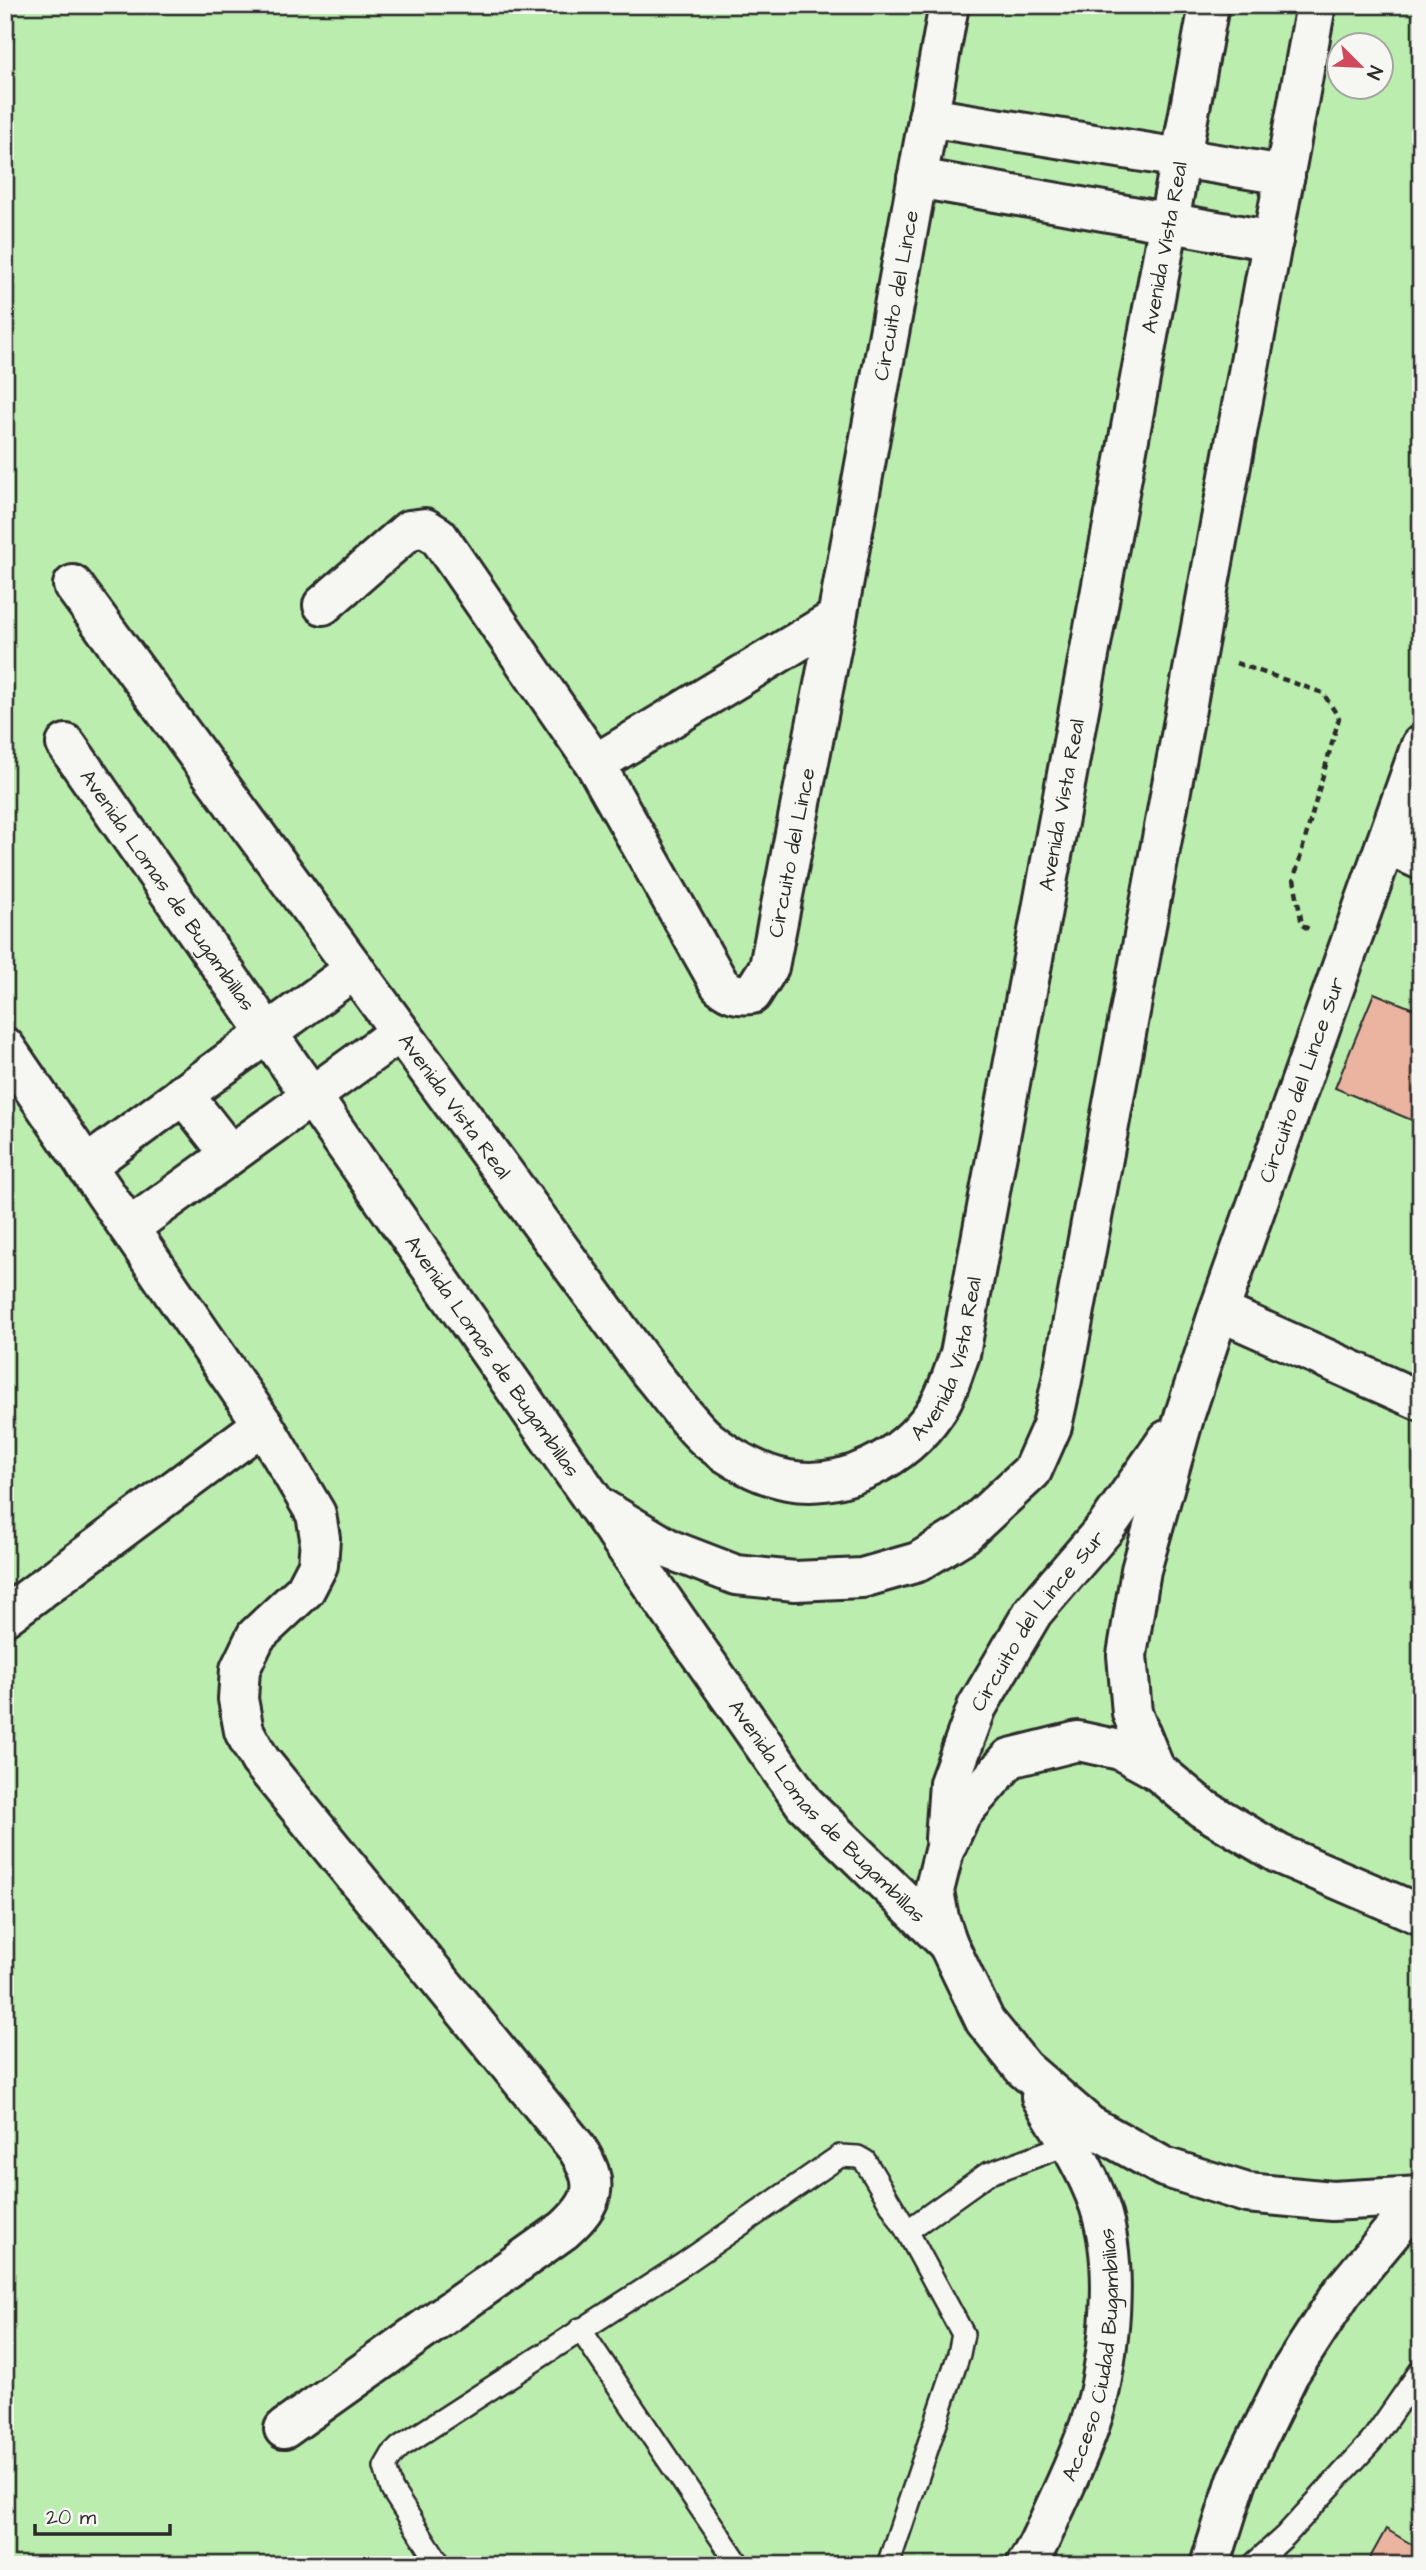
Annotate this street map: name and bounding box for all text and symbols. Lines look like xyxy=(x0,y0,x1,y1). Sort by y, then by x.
north arrow xyxy=(1324,32,1394,102)
text: N xyxy=(1359,61,1389,83)
street label: Avenida Vista Real xyxy=(1135,159,1195,336)
street label: Circuito del Lince xyxy=(867,208,926,383)
street label: Avenida Vista Real xyxy=(1032,717,1092,893)
street label: Avenida Lomas de Bugambillas xyxy=(73,764,262,1017)
street label: Circuito del Lince xyxy=(761,765,822,940)
street label: Circuito del Lince Sur xyxy=(1252,973,1352,1187)
street label: Avenida Vista Real xyxy=(391,1028,518,1185)
street label: Avenida Lomas de Bugambillas xyxy=(398,1230,587,1483)
street label: Avenida Vista Real xyxy=(904,1274,989,1447)
street label: Circuito del Lince Sur xyxy=(964,1524,1112,1717)
street label: Avenida Lomas de Bugambillas xyxy=(721,1694,932,1930)
street label: Acceso Ciudad Bugambilias xyxy=(1055,2226,1128,2486)
scale bar xyxy=(35,2493,170,2537)
text: 20 m xyxy=(46,2503,97,2532)

